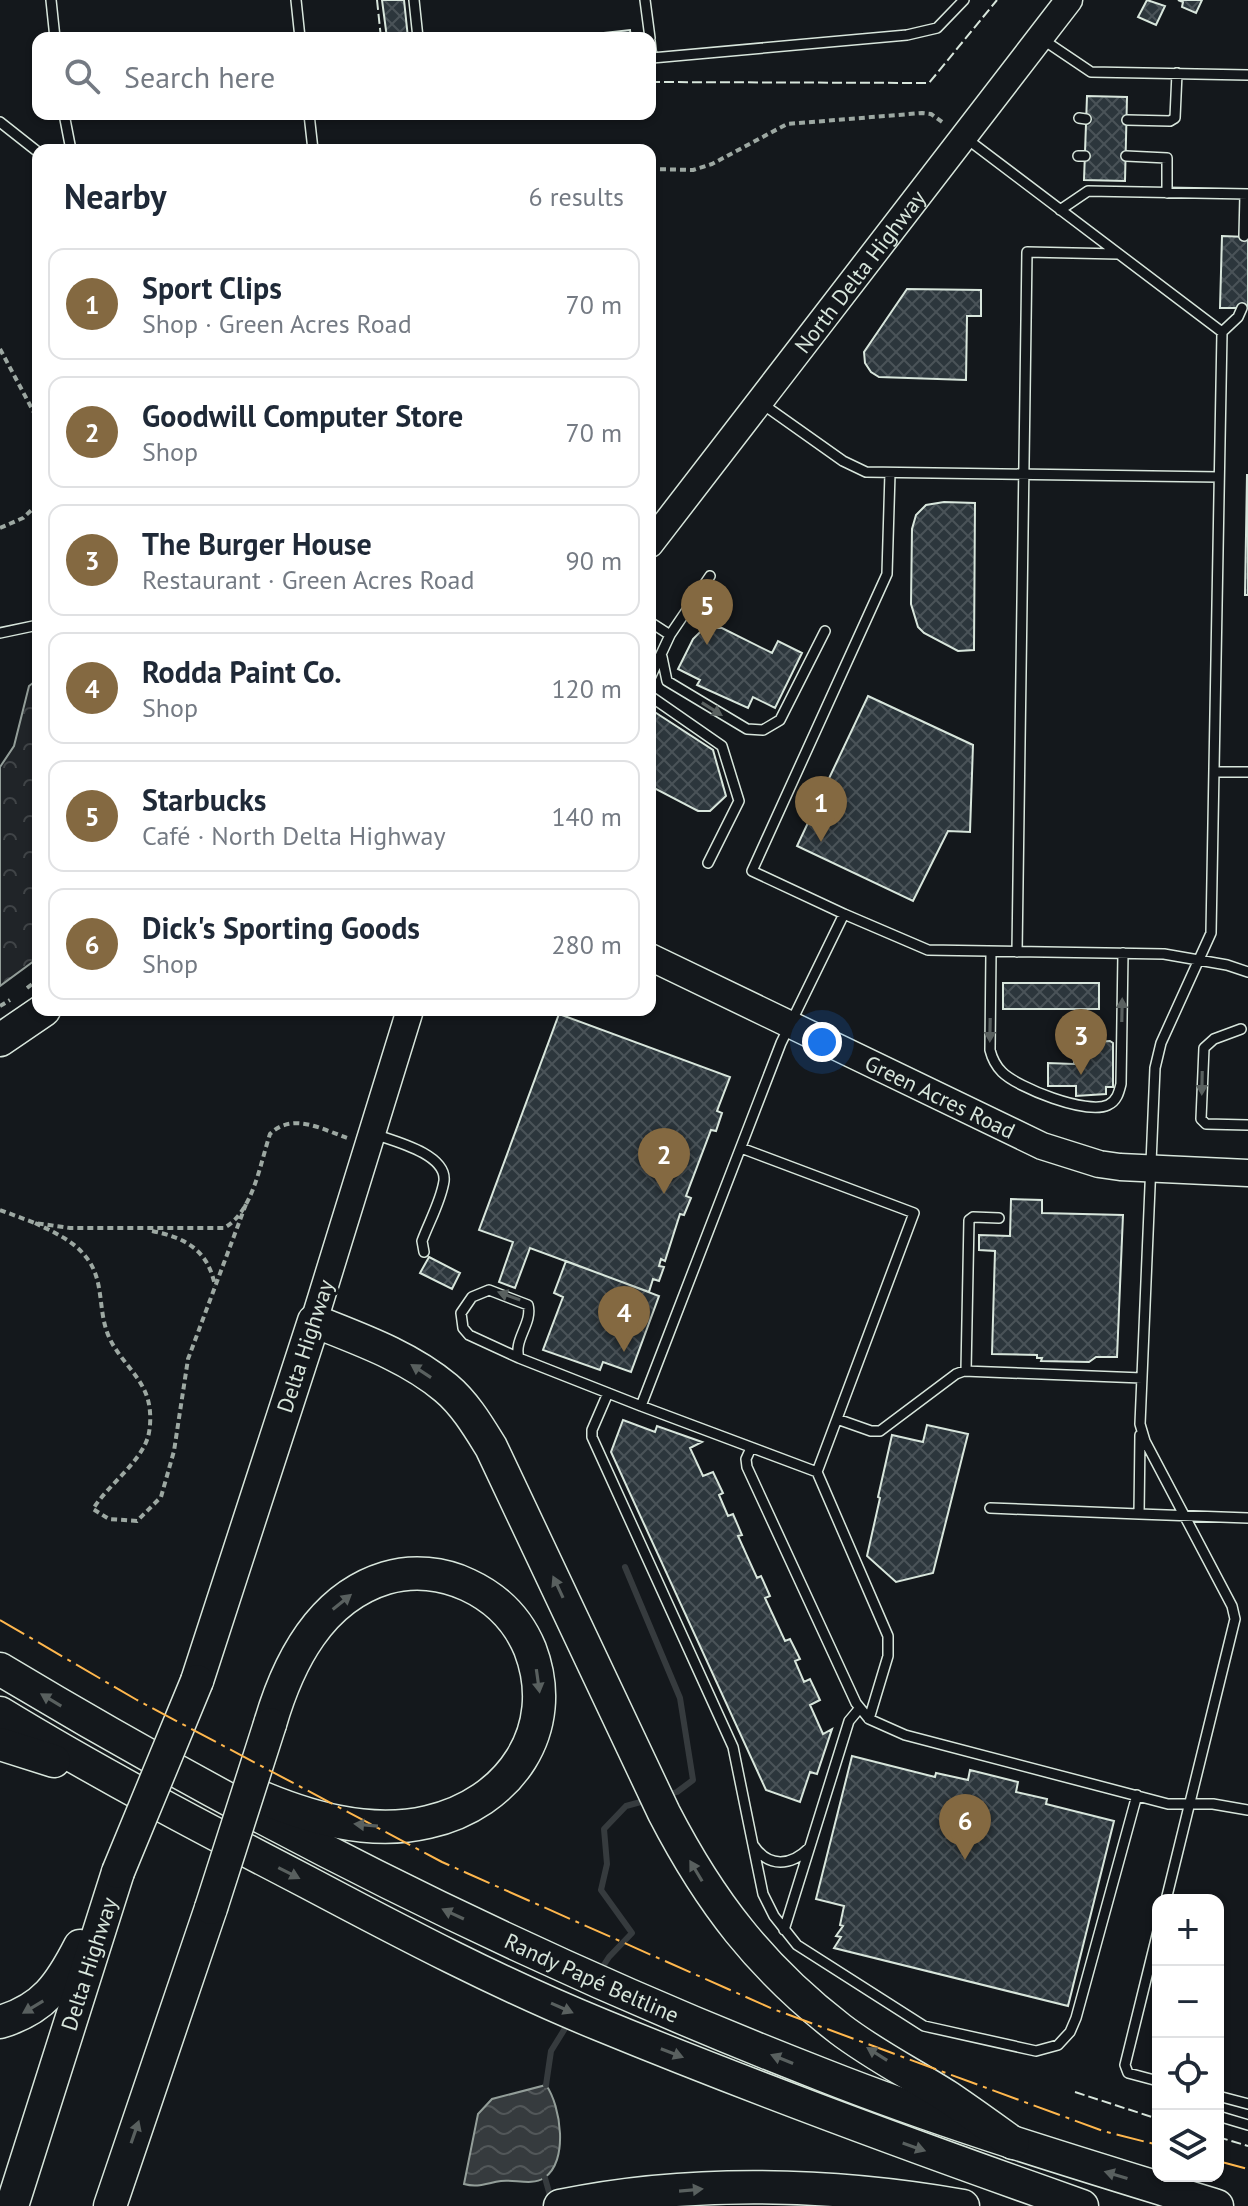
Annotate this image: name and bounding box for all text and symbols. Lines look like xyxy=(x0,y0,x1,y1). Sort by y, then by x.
search box xyxy=(32,32,656,120)
icon: search xyxy=(60,54,104,98)
text: Search here xyxy=(124,57,275,96)
text: Nearby xyxy=(64,174,166,218)
text: 6 results xyxy=(529,180,624,213)
street label: North Delta Highway xyxy=(788,184,932,359)
text: Sport Clips xyxy=(142,268,282,307)
text: 1 xyxy=(85,288,99,321)
text: 70 m xyxy=(566,288,622,321)
text: Shop · Green Acres Road xyxy=(142,307,412,340)
text: Goodwill Computer Store xyxy=(142,396,463,435)
text: 2 xyxy=(85,416,99,449)
text: 70 m xyxy=(566,416,622,449)
text: Shop xyxy=(142,435,198,468)
text: The Burger House xyxy=(142,524,372,563)
text: 3 xyxy=(85,544,99,577)
text: 90 m xyxy=(566,544,622,577)
text: Restaurant · Green Acres Road xyxy=(142,563,475,596)
pin: 5 xyxy=(681,579,733,645)
text: Rodda Paint Co. xyxy=(142,652,342,691)
text: 4 xyxy=(85,672,99,705)
text: 120 m xyxy=(551,672,622,705)
text: Shop xyxy=(142,691,198,724)
one-way arrow xyxy=(701,702,723,716)
pin: 1 xyxy=(795,776,847,842)
text: Starbucks xyxy=(142,780,266,819)
text: 5 xyxy=(85,800,99,833)
text: 140 m xyxy=(551,800,622,833)
text: Café · North Delta Highway xyxy=(142,819,446,852)
text: Dick's Sporting Goods xyxy=(142,908,420,947)
text: 6 xyxy=(85,928,99,961)
text: 280 m xyxy=(551,928,622,961)
text: Shop xyxy=(142,947,198,980)
one-way arrow xyxy=(1116,997,1128,1022)
pin: 3 xyxy=(1055,1009,1107,1075)
one-way arrow xyxy=(984,1018,996,1043)
your location xyxy=(802,1022,842,1062)
street label: Green Acres Road xyxy=(860,1049,1020,1145)
one-way arrow xyxy=(1196,1071,1208,1096)
pin: 2 xyxy=(638,1128,690,1194)
street label: Delta Highway xyxy=(270,1275,340,1416)
pin: 4 xyxy=(598,1286,650,1352)
one-way arrow xyxy=(496,1289,520,1302)
one-way arrow xyxy=(410,1364,432,1379)
one-way arrow xyxy=(551,1575,565,1599)
one-way arrow xyxy=(332,1594,352,1611)
one-way arrow xyxy=(532,1669,545,1694)
one-way arrow xyxy=(40,1693,62,1707)
pin: 6 xyxy=(939,1794,991,1860)
one-way arrow xyxy=(353,1818,378,1831)
one-way arrow xyxy=(690,1860,704,1882)
one-way arrow xyxy=(277,1866,300,1879)
street label: Delta Highway xyxy=(55,1893,123,2034)
map controls xyxy=(1152,1894,1224,2182)
button: + xyxy=(1152,1894,1224,1966)
one-way arrow xyxy=(441,1907,465,1921)
street label: Randy Papé Beltline xyxy=(500,1927,683,2029)
button: − xyxy=(1152,1966,1224,2038)
one-way arrow xyxy=(22,1999,44,2013)
one-way arrow xyxy=(551,2002,574,2015)
button: locate xyxy=(1152,2038,1224,2110)
one-way arrow xyxy=(660,2047,684,2060)
one-way arrow xyxy=(866,2048,888,2062)
one-way arrow xyxy=(770,2052,794,2065)
button: layers xyxy=(1152,2110,1224,2182)
one-way arrow xyxy=(129,2120,141,2144)
one-way arrow xyxy=(902,2141,926,2154)
one-way arrow xyxy=(1103,2168,1127,2180)
one-way arrow xyxy=(679,2184,704,2197)

